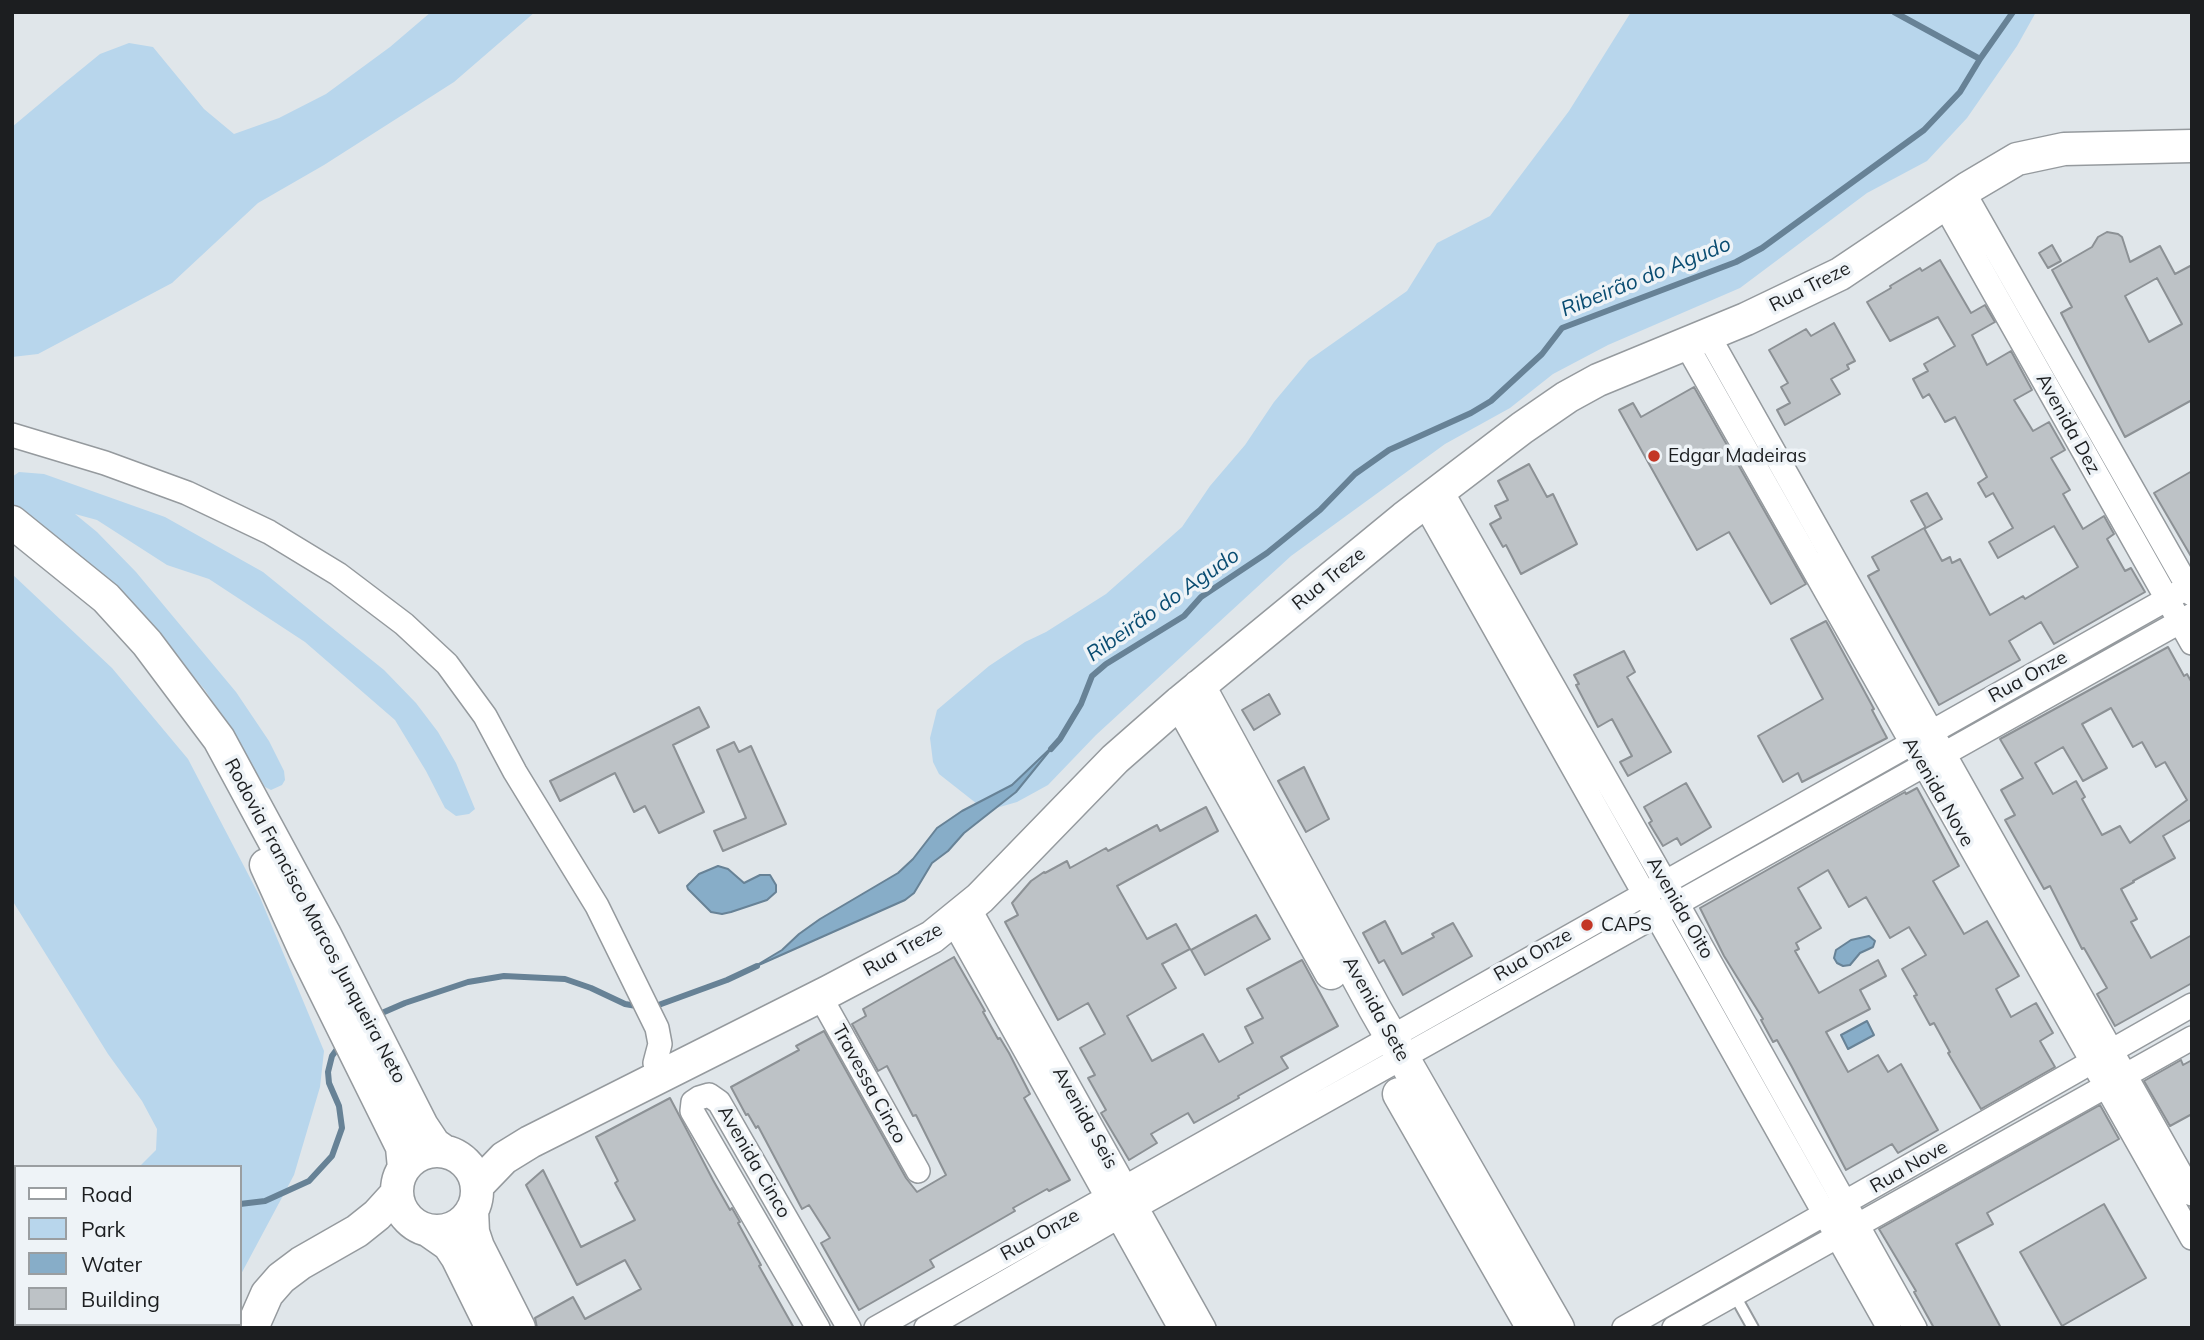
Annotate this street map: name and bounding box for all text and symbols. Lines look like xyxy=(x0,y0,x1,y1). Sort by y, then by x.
water label: Ribeirão do Agudo xyxy=(1557,231,1735,323)
street label: Rua Treze xyxy=(1766,257,1854,317)
street label: Avenida Dez xyxy=(2031,370,2105,478)
place label: Edgar Madeiras xyxy=(1668,445,1807,467)
marker: Edgar Madeiras xyxy=(1646,448,1662,464)
water label: Ribeirão do Agudo xyxy=(1082,543,1244,667)
street label: Rua Treze xyxy=(1288,543,1370,615)
street label: Rua Onze xyxy=(1985,646,2071,708)
street label: Avenida Nove xyxy=(1898,733,1978,851)
street label: Rodovia Francisco Marcos Junqueira Neto xyxy=(219,755,411,1087)
street label: Avenida Oito xyxy=(1642,853,1718,963)
place label: CAPS xyxy=(1601,914,1652,936)
marker: CAPS xyxy=(1579,917,1595,933)
street label: Rua Treze xyxy=(859,918,947,982)
street label: Rua Onze xyxy=(1490,924,1576,986)
street label: Avenida Sete xyxy=(1338,953,1414,1065)
street label: Travessa Cinco xyxy=(827,1021,911,1147)
street label: Avenida Seis xyxy=(1048,1063,1122,1173)
street label: Avenida Cinco xyxy=(713,1102,795,1222)
street label: Rua Nove xyxy=(1866,1136,1952,1198)
legend xyxy=(14,1165,242,1326)
text: Road xyxy=(81,1181,132,1207)
street label: Rua Onze xyxy=(997,1204,1083,1266)
text: Park xyxy=(81,1216,125,1242)
text: Water xyxy=(81,1251,142,1277)
text: Building xyxy=(81,1286,160,1312)

